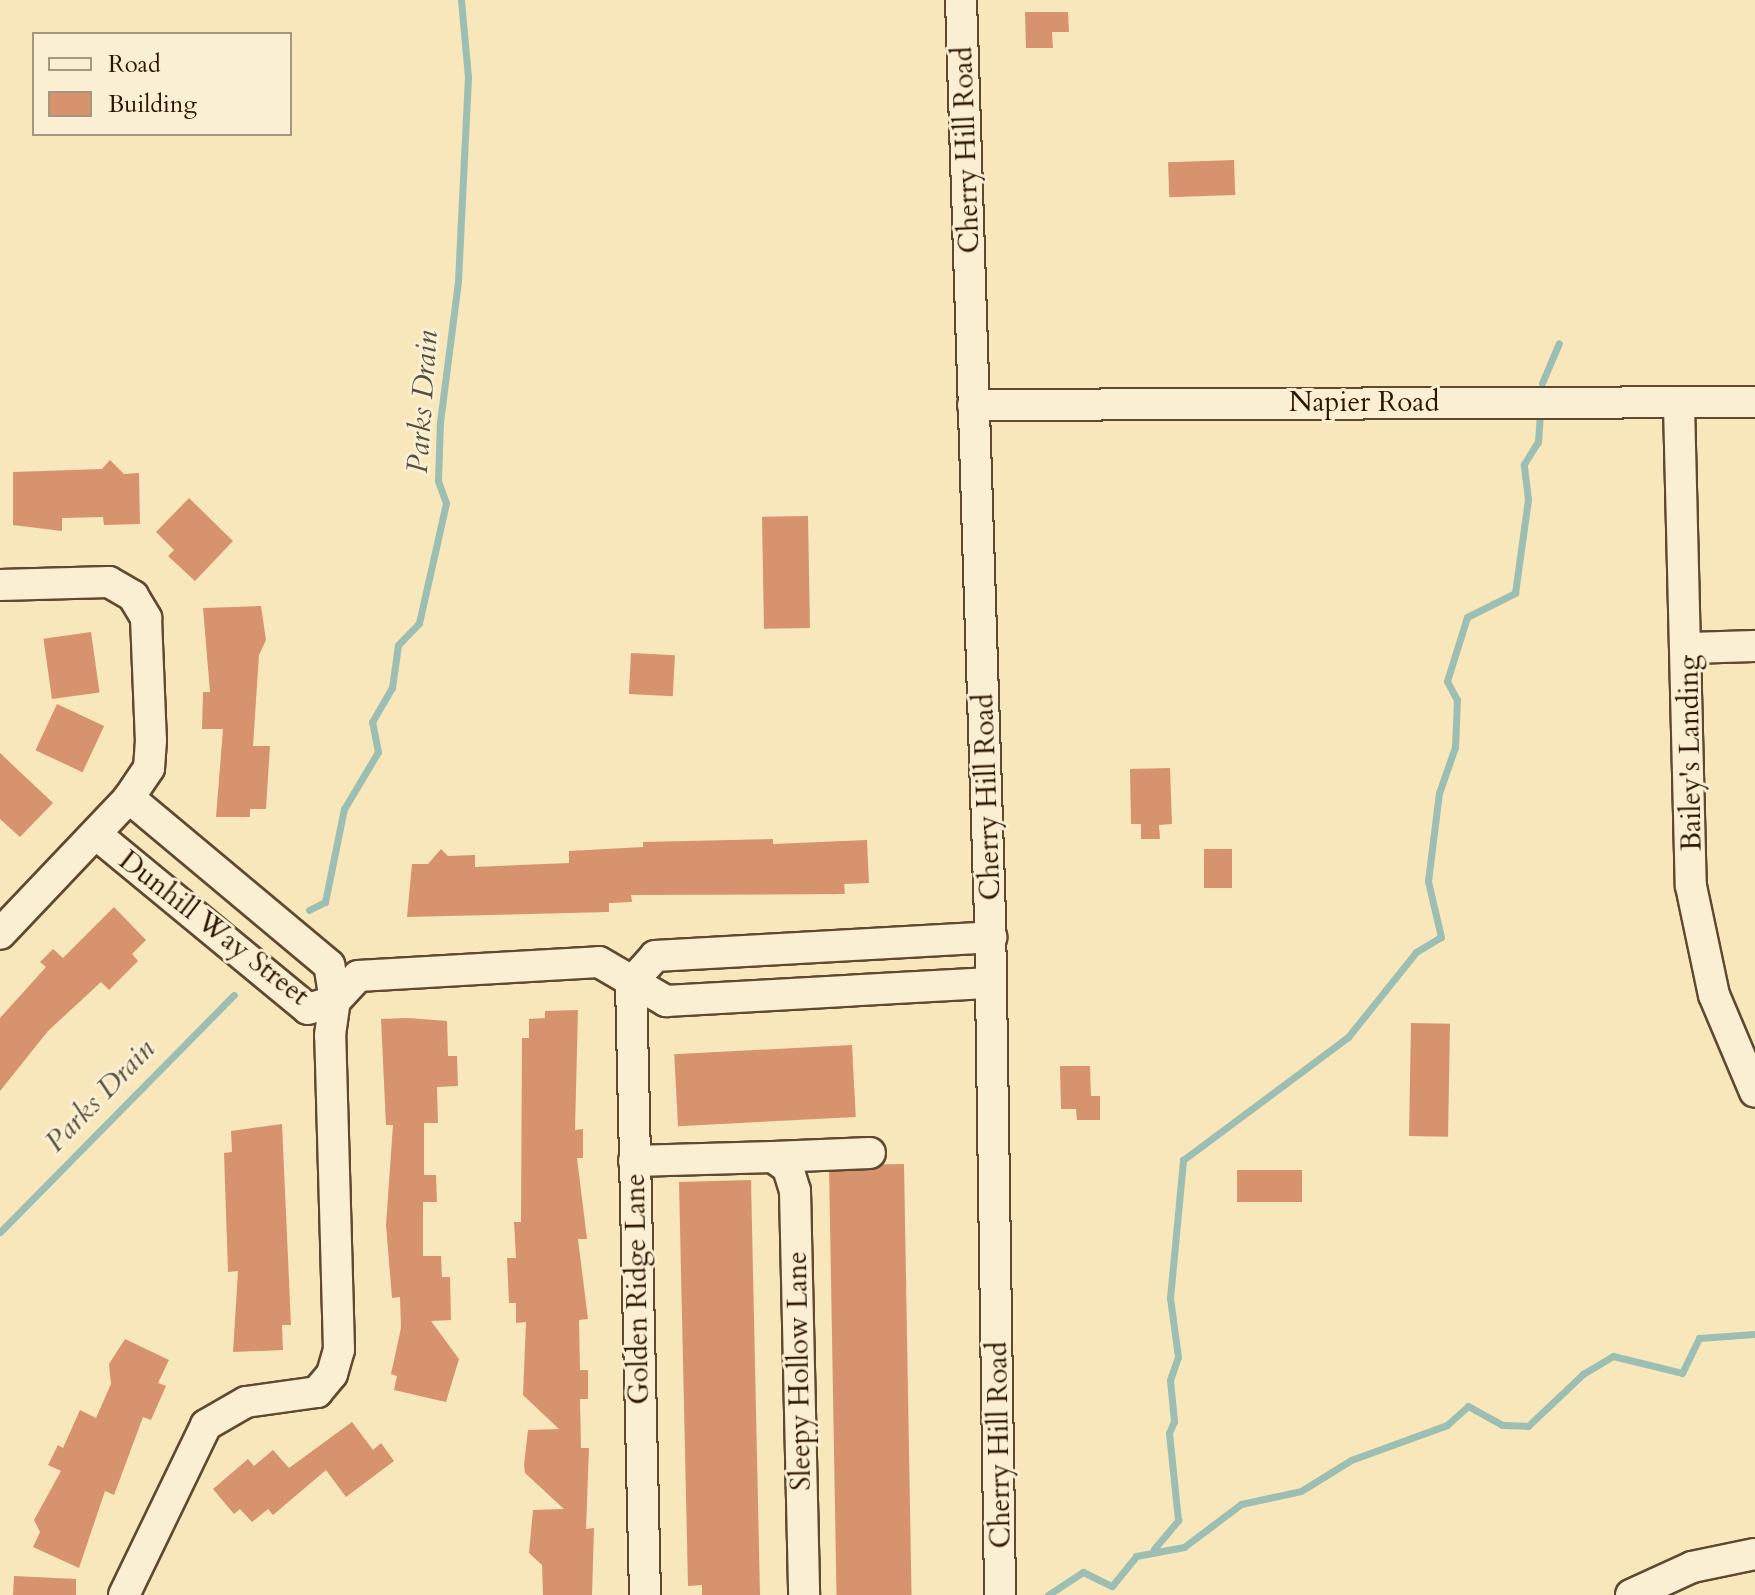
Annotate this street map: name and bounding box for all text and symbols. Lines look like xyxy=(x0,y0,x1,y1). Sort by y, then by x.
legend xyxy=(32,32,292,136)
street label: Cherry Hill Road xyxy=(946,46,986,254)
text: Road xyxy=(108,48,161,81)
text: Building xyxy=(108,88,197,121)
water label: Parks Drain xyxy=(400,329,446,475)
street label: Napier Road xyxy=(1289,385,1439,419)
street label: Bailey's Landing xyxy=(1671,655,1709,851)
street label: Cherry Hill Road xyxy=(967,693,1007,901)
street label: Dunhill Way Street xyxy=(112,843,316,1013)
water label: Parks Drain xyxy=(37,1032,163,1160)
street label: Golden Ridge Lane xyxy=(618,1173,656,1405)
street label: Sleepy Hollow Lane xyxy=(780,1251,818,1491)
street label: Cherry Hill Road xyxy=(980,1341,1018,1549)

